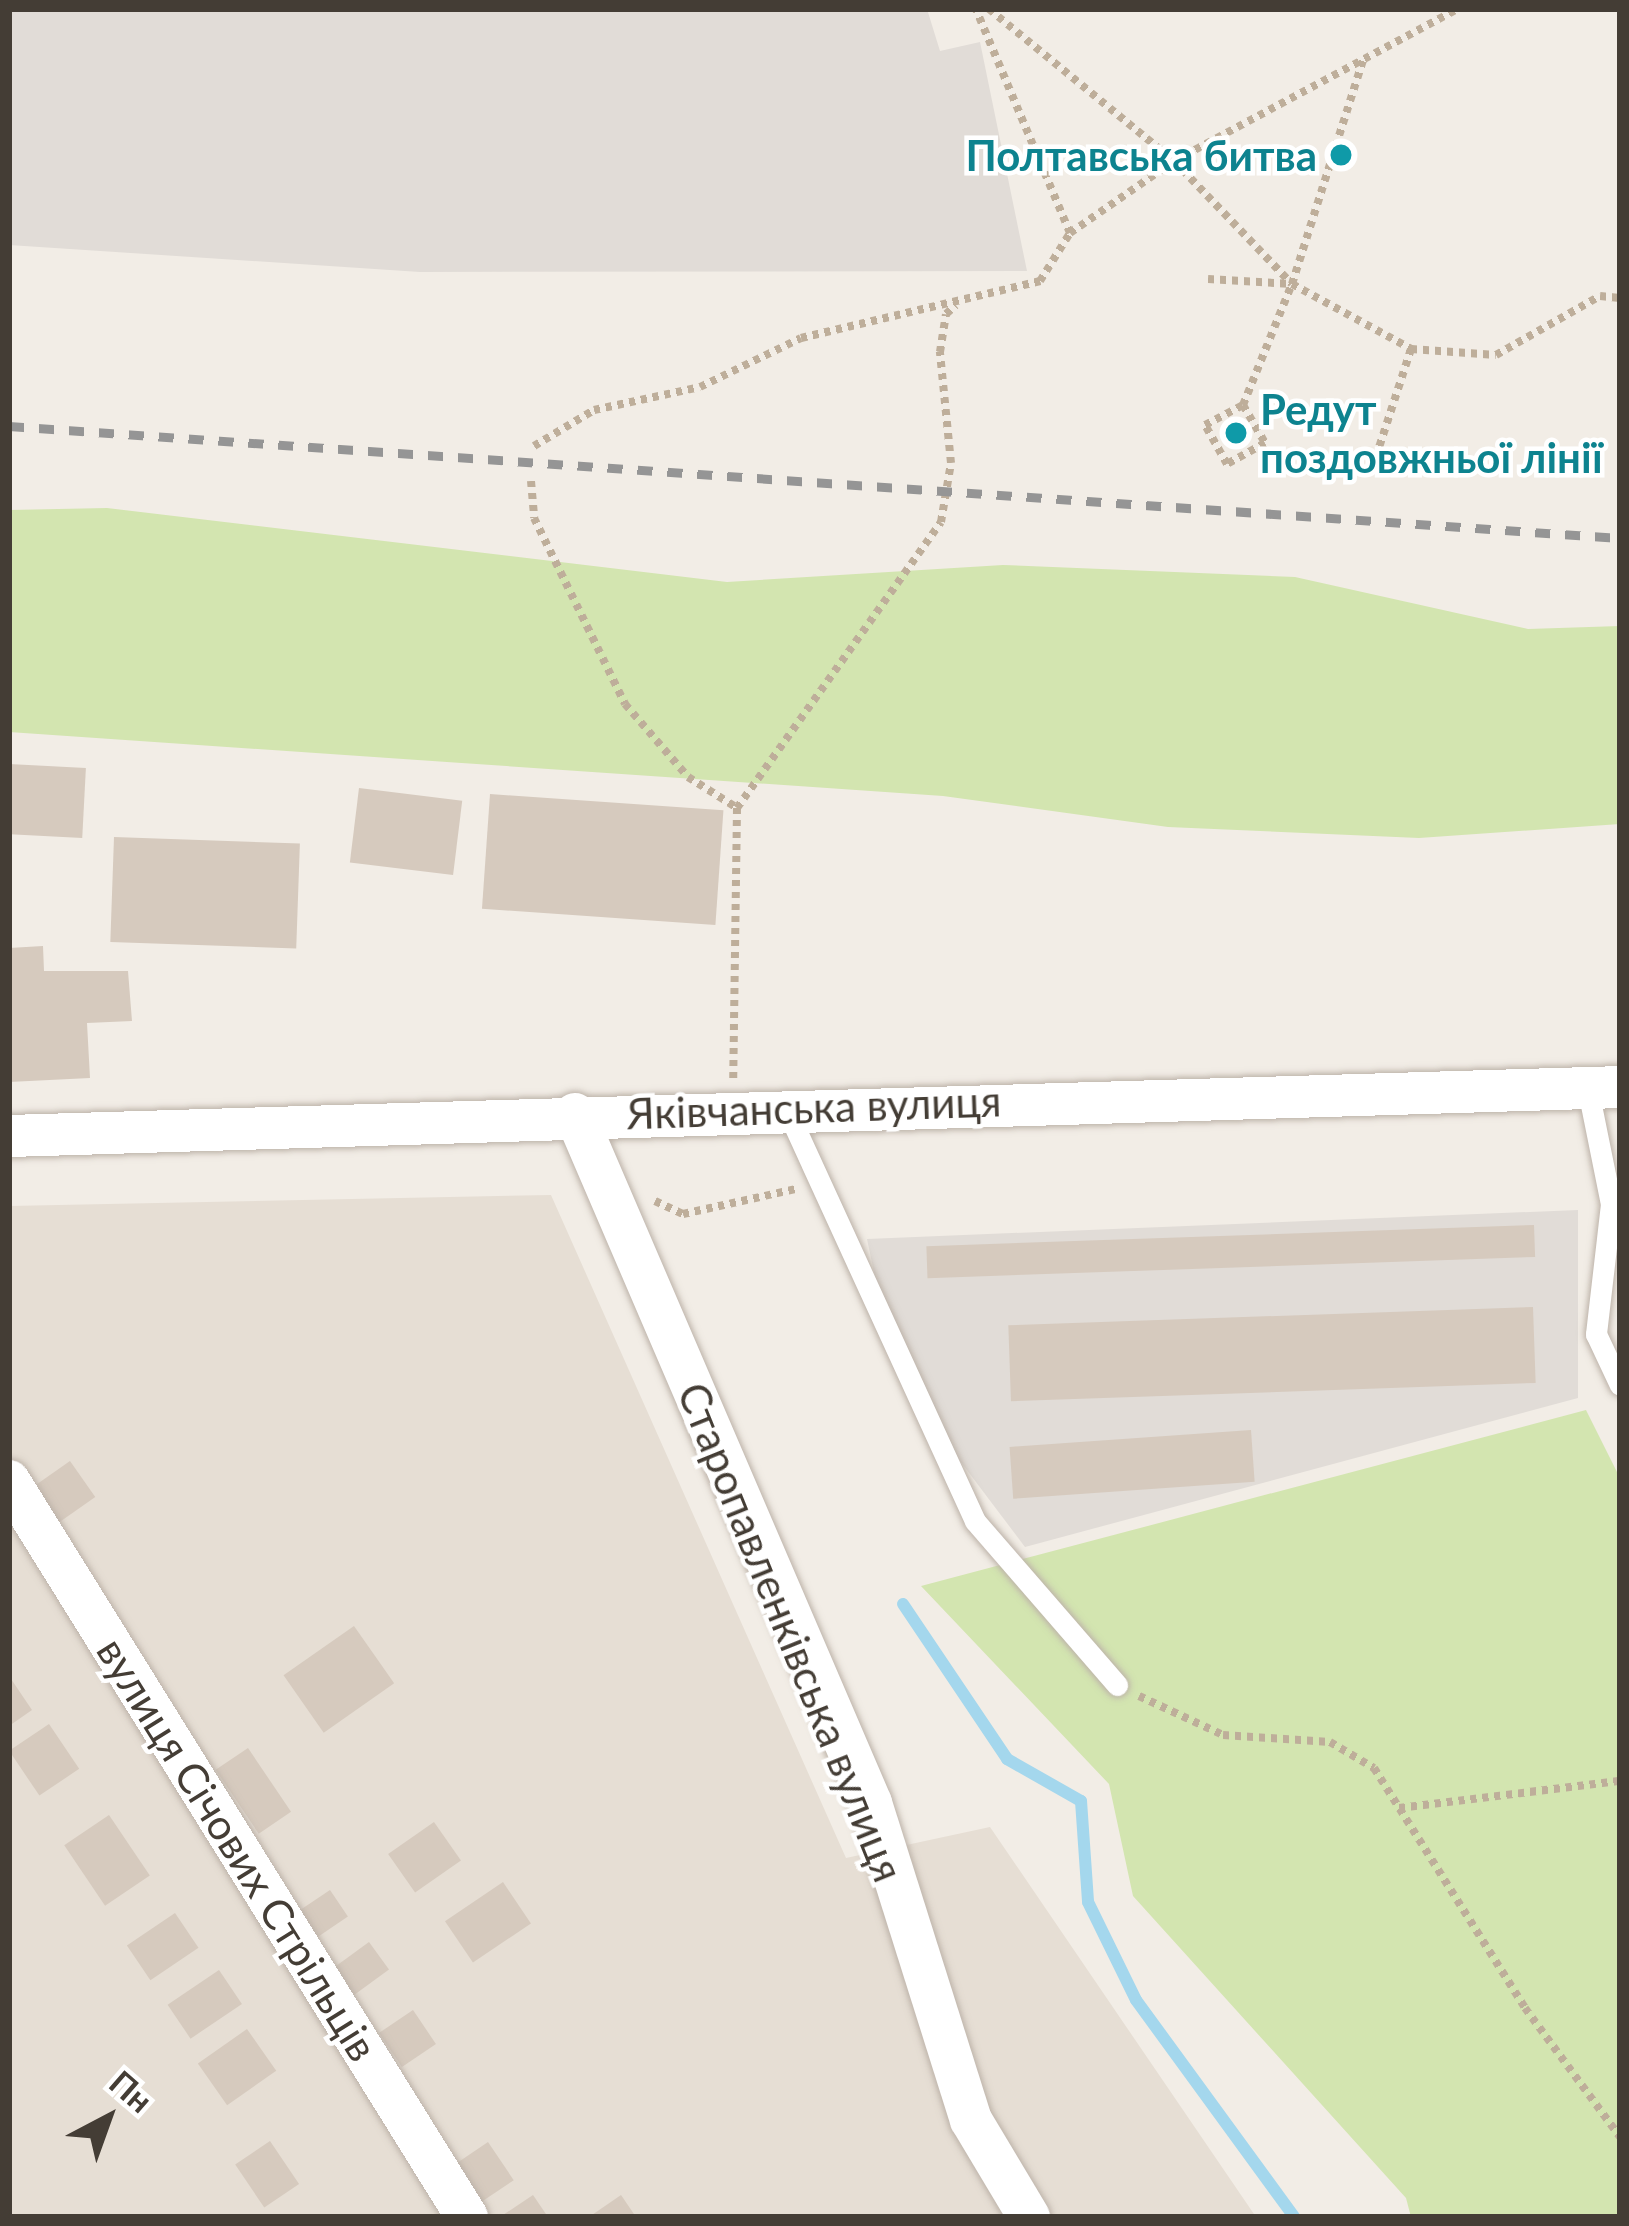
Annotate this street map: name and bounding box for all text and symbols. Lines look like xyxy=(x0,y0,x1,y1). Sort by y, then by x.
place label: Полтавська битва xyxy=(966,130,1317,180)
marker: Полтавська битва xyxy=(1328,142,1354,168)
place label: Редут поздовжньої лінії xyxy=(1260,384,1603,482)
marker: Редут поздовжньої лінії xyxy=(1223,420,1249,446)
street label: Яківчанська вулиця xyxy=(626,1075,1002,1139)
street label: Старопавленківська вулиця xyxy=(668,1375,914,1889)
street label: вулиця Січових Стрільців xyxy=(87,1628,389,2070)
north arrow xyxy=(48,2058,168,2178)
text: Пн xyxy=(102,2062,161,2120)

